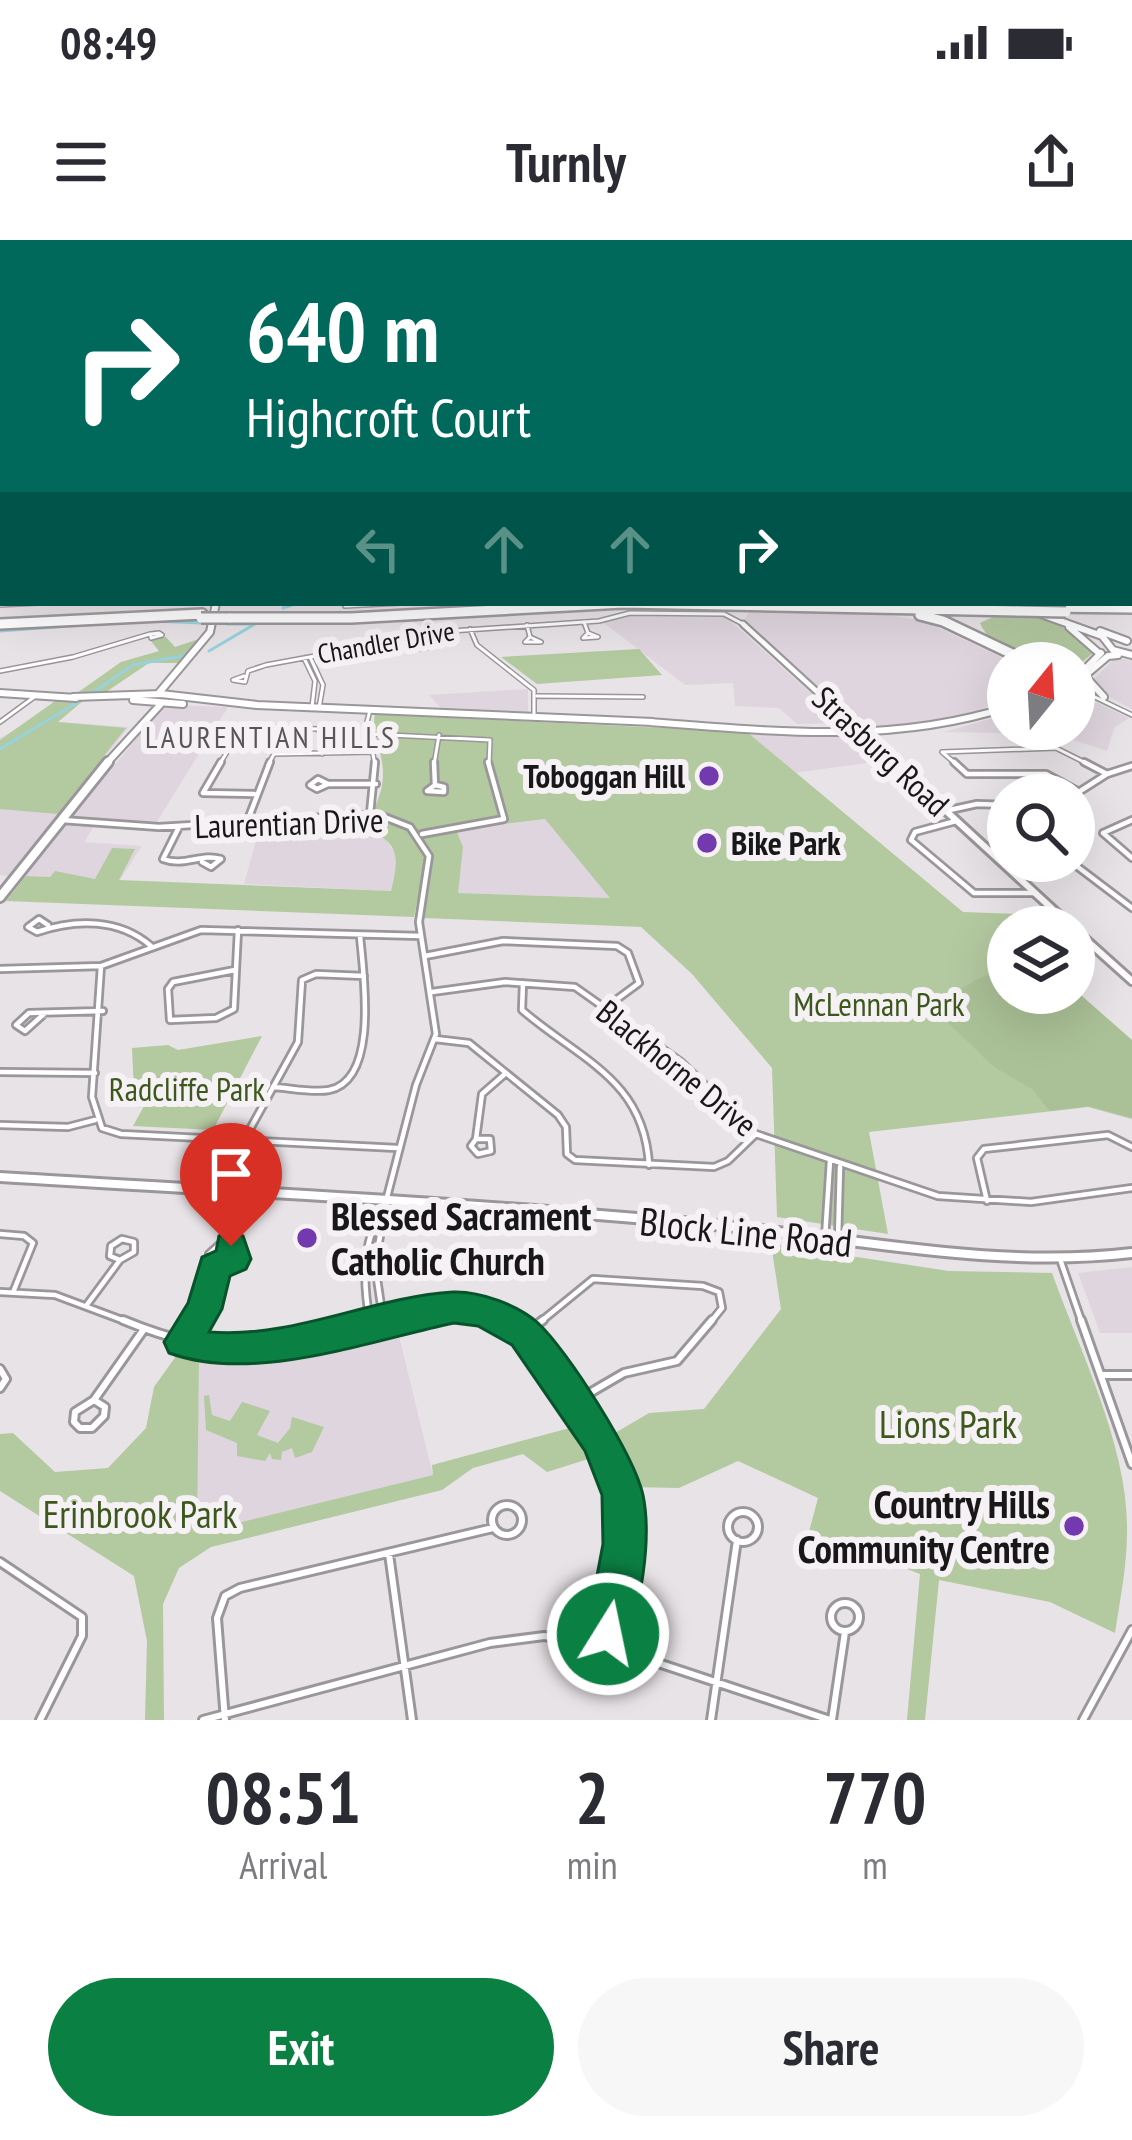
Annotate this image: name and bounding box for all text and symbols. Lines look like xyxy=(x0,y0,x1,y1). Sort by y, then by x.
text: 08:49 xyxy=(60,13,157,71)
text: Turnly xyxy=(506,127,626,197)
icon: menu xyxy=(48,129,114,195)
icon: share xyxy=(1018,129,1084,195)
text: 640 m xyxy=(246,276,439,385)
icon: right xyxy=(48,288,204,444)
text: Highcroft Court xyxy=(246,382,531,452)
icon: left xyxy=(345,516,411,582)
icon: ahead xyxy=(471,516,537,582)
icon: ahead xyxy=(597,516,663,582)
icon: right xyxy=(723,516,789,582)
street label: Chandler Drive xyxy=(315,613,457,671)
north arrow xyxy=(987,642,1095,750)
map controls xyxy=(987,642,1095,1014)
street label: Strasburg Road xyxy=(804,676,959,825)
district label: LAURENTIAN HILLS xyxy=(145,717,397,756)
place label: Toboggan Hill xyxy=(523,754,686,797)
marker: Toboggan Hill xyxy=(696,763,722,789)
button: search xyxy=(987,774,1095,882)
street label: Laurentian Drive xyxy=(194,798,384,847)
place label: Bike Park xyxy=(731,821,841,864)
marker: Bike Park xyxy=(694,830,720,856)
button: layers xyxy=(987,906,1095,1014)
park label: McLennan Park xyxy=(793,982,965,1025)
street label: Blackhorne Drive xyxy=(588,990,766,1145)
park label: Radcliffe Park xyxy=(109,1067,265,1110)
pin xyxy=(180,1123,282,1246)
icon: arrive xyxy=(198,1141,264,1207)
place label: Blessed Sacrament Catholic Church xyxy=(331,1190,592,1286)
street label: Block Line Road xyxy=(637,1195,855,1268)
marker: Blessed Sacrament Catholic Church xyxy=(294,1225,320,1251)
park label: Lions Park xyxy=(879,1398,1017,1449)
place label: Country Hills Community Centre xyxy=(798,1478,1050,1574)
park label: Erinbrook Park xyxy=(43,1488,237,1539)
marker: Country Hills Community Centre xyxy=(1061,1513,1087,1539)
position arrow xyxy=(545,1571,671,1697)
text: 08:51 xyxy=(206,1750,361,1843)
text: 2 xyxy=(575,1750,609,1843)
text: 770 xyxy=(823,1750,926,1843)
text: Arrival xyxy=(239,1839,327,1890)
text: min xyxy=(567,1839,618,1890)
text: m xyxy=(862,1839,888,1890)
button: Exit xyxy=(48,1978,554,2116)
button: Share xyxy=(578,1978,1084,2116)

